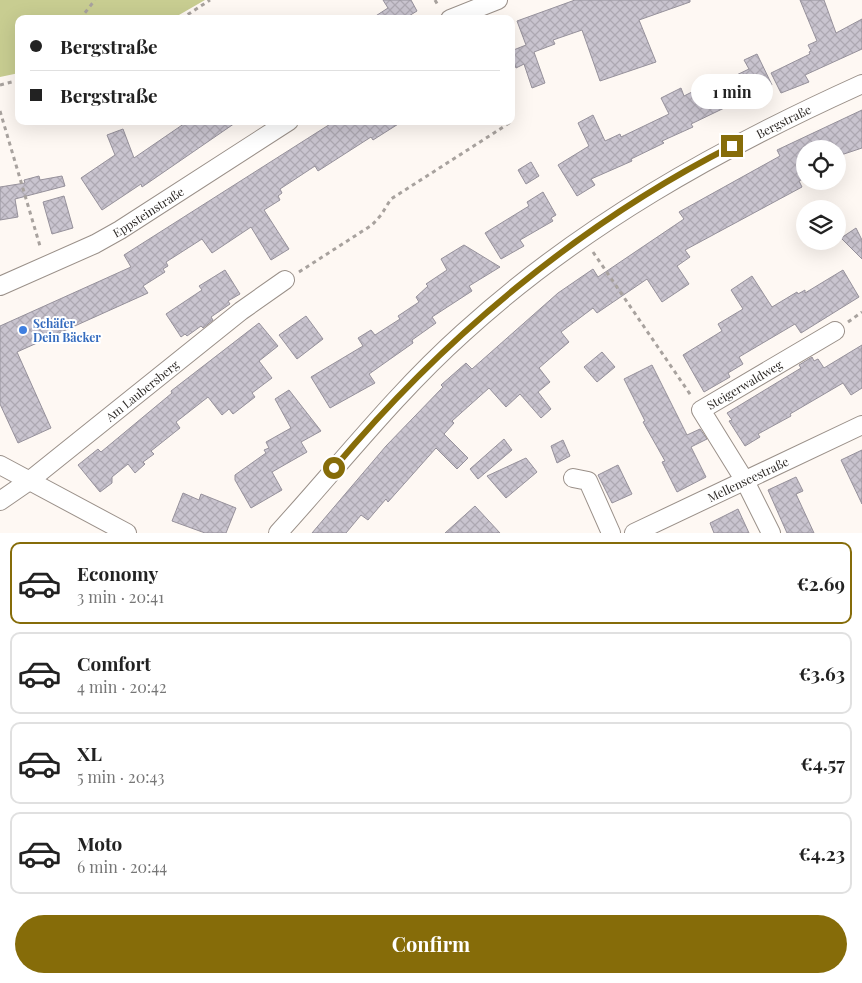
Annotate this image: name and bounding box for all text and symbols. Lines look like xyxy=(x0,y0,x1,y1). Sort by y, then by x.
text: Bergstraße xyxy=(60,33,158,59)
callout: 1 min xyxy=(691,74,773,108)
text: 1 min xyxy=(712,81,752,102)
text: Bergstraße xyxy=(60,82,158,108)
street label: Bergstraße xyxy=(753,101,814,142)
route end xyxy=(721,135,743,157)
map controls xyxy=(796,140,846,250)
button: locate xyxy=(796,140,846,190)
street label: Eppsteinstraße xyxy=(110,183,187,241)
button: layers xyxy=(796,200,846,250)
place label: Schäfer Dein Bäcker xyxy=(33,315,101,345)
marker: Schäfer Dein Bäcker xyxy=(17,324,29,336)
street label: Am Laubersberg xyxy=(101,356,182,425)
street label: Steigerwaldweg xyxy=(704,356,786,413)
street label: Mellenseestraße xyxy=(705,453,791,505)
route start xyxy=(323,457,345,479)
text: Economy xyxy=(77,560,158,586)
icon: car xyxy=(17,561,62,606)
text: €2.69 xyxy=(797,570,845,596)
text: 3 min · 20:41 xyxy=(77,586,164,607)
text: Comfort xyxy=(77,650,151,676)
icon: car xyxy=(17,651,62,696)
text: €3.63 xyxy=(799,660,845,686)
text: 4 min · 20:42 xyxy=(77,676,167,697)
text: XL xyxy=(77,740,102,766)
icon: car xyxy=(17,741,62,786)
text: €4.57 xyxy=(801,750,845,776)
text: 5 min · 20:43 xyxy=(77,766,164,787)
text: Moto xyxy=(77,830,122,856)
icon: car xyxy=(17,831,62,876)
text: €4.23 xyxy=(798,840,845,866)
text: 6 min · 20:44 xyxy=(77,856,167,877)
button: Confirm xyxy=(15,915,847,973)

